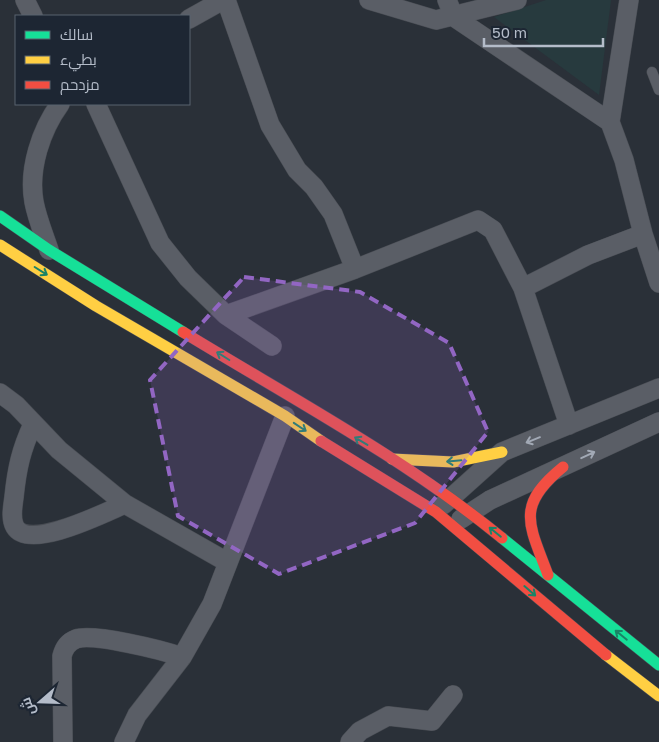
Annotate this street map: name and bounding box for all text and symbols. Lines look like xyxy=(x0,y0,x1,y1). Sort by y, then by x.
legend xyxy=(15,15,190,105)
scale bar xyxy=(484,15,603,47)
text: 50 m xyxy=(492,23,527,41)
text: سالك xyxy=(60,25,93,43)
text: بطيء xyxy=(60,50,97,72)
text: مزدحم xyxy=(60,75,100,95)
one-way arrow xyxy=(34,267,48,277)
one-way arrow xyxy=(216,350,230,360)
one-way arrow xyxy=(293,422,307,432)
one-way arrow xyxy=(354,435,368,445)
one-way arrow xyxy=(526,435,541,445)
one-way arrow xyxy=(580,450,595,459)
one-way arrow xyxy=(446,456,462,465)
one-way arrow xyxy=(489,527,502,538)
one-way arrow xyxy=(524,585,537,597)
one-way arrow xyxy=(615,629,628,640)
north arrow xyxy=(15,677,65,727)
text: ش xyxy=(16,695,39,718)

